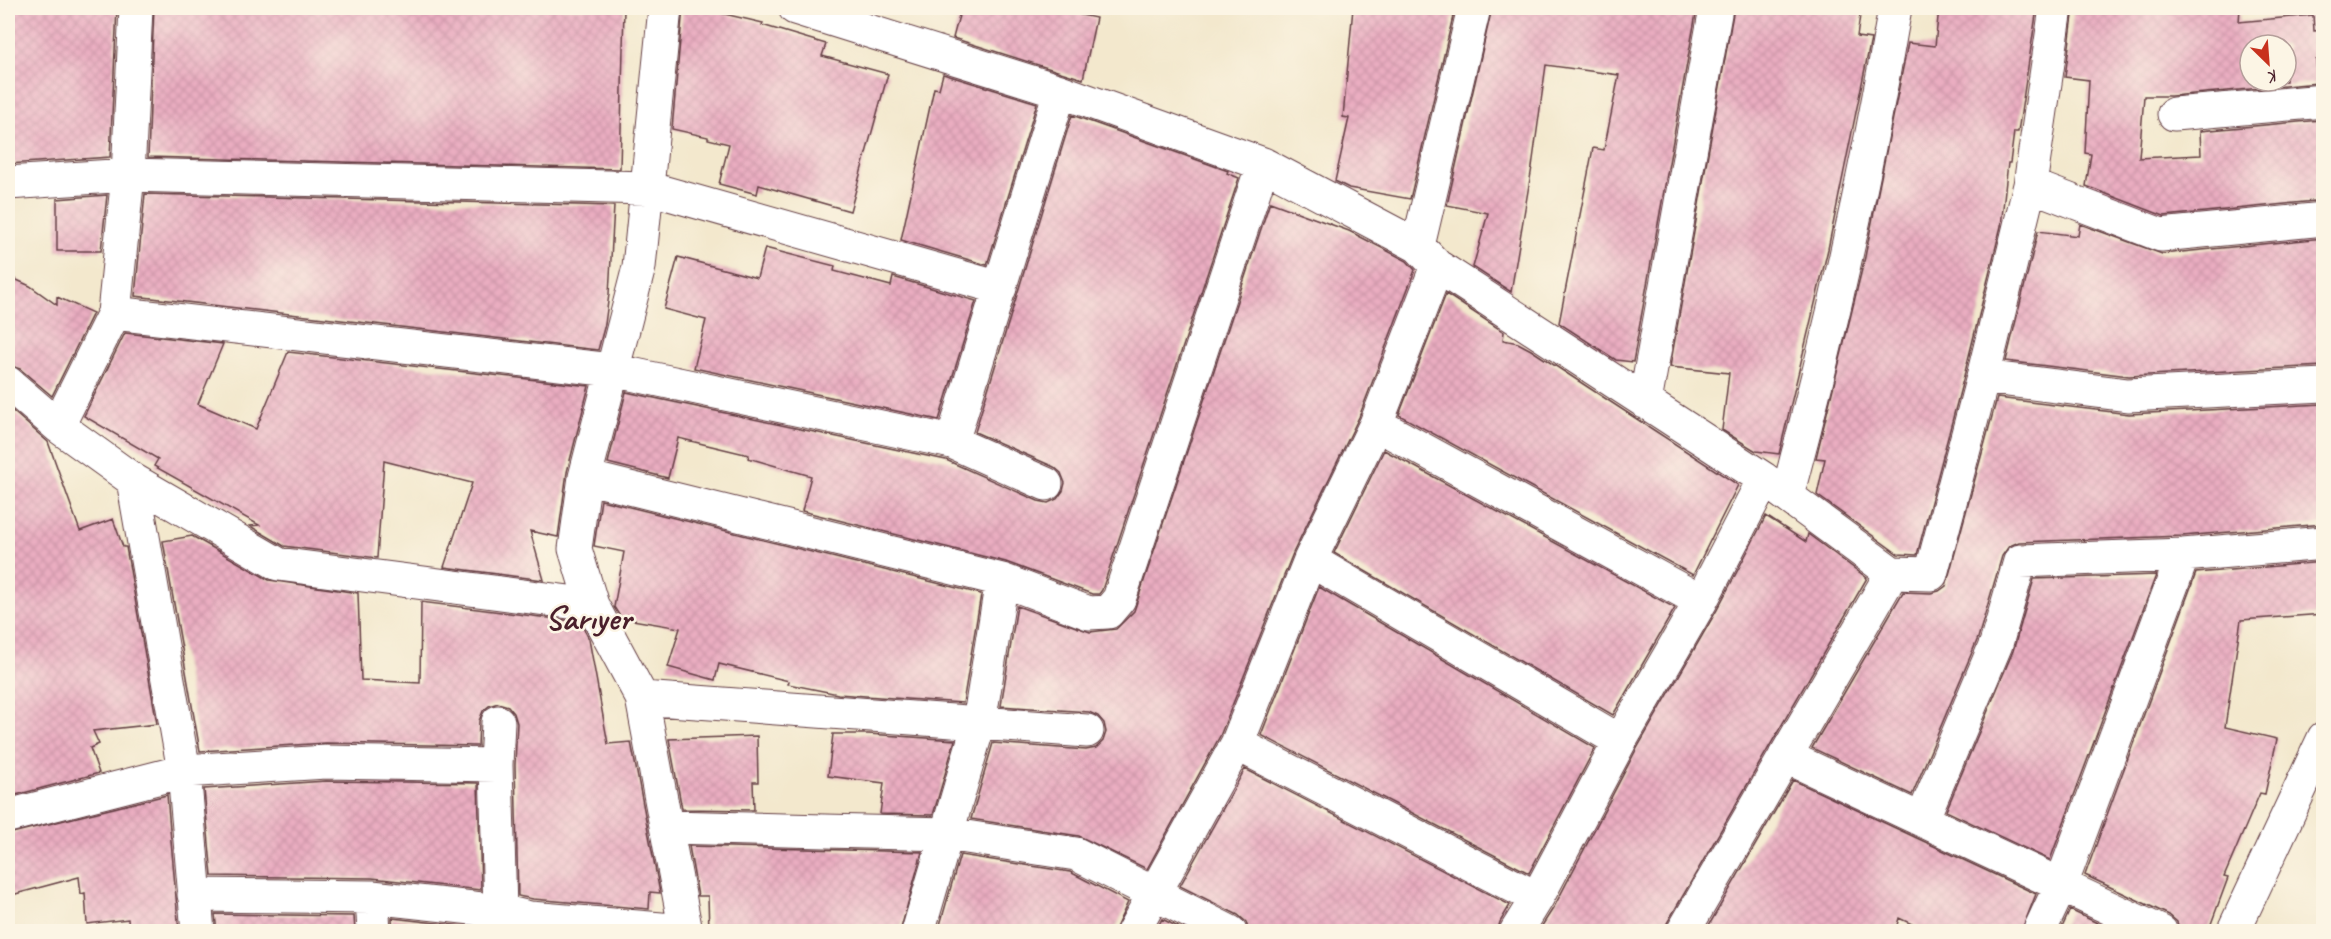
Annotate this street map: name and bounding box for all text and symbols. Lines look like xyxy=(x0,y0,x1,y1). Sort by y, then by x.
north arrow xyxy=(2238,33,2298,93)
text: K xyxy=(2263,65,2282,88)
district label: Sarıyer xyxy=(545,596,635,639)

